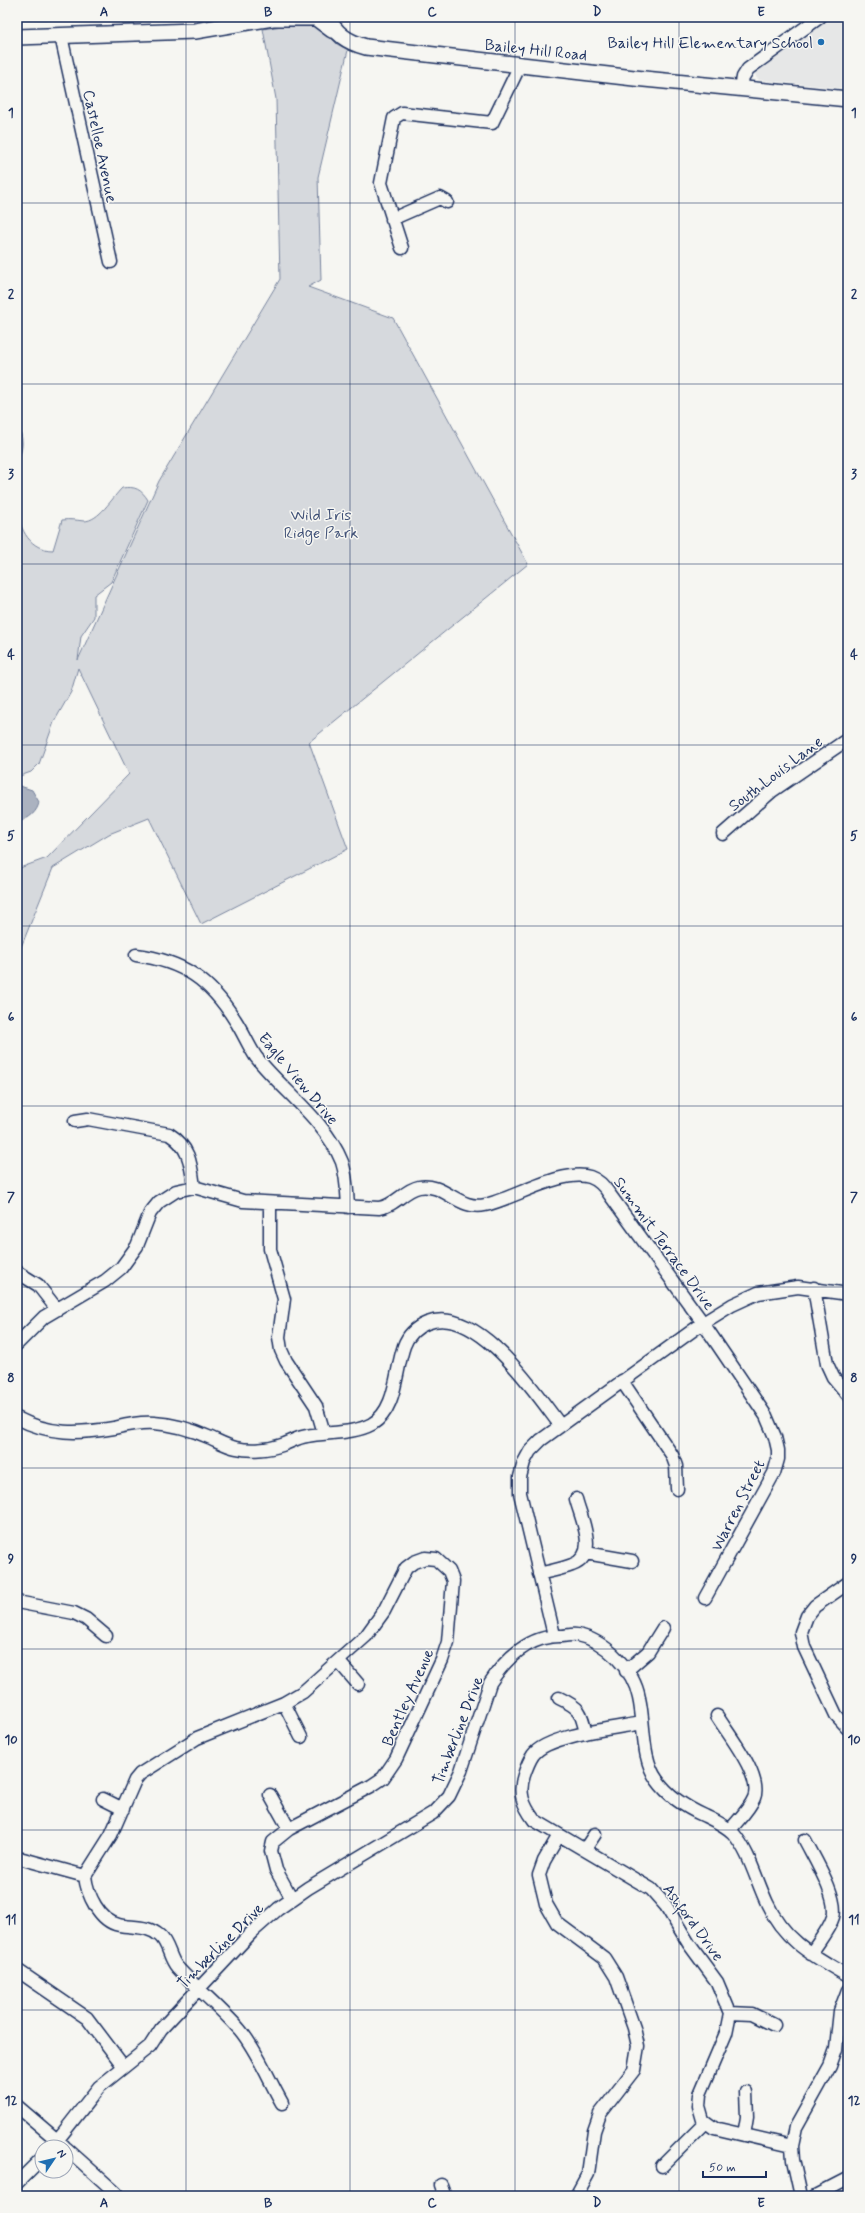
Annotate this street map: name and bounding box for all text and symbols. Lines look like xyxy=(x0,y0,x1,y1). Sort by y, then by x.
text: A xyxy=(100,4,108,21)
text: B xyxy=(264,4,273,21)
text: C xyxy=(427,4,437,21)
text: D xyxy=(593,4,602,21)
text: E xyxy=(757,4,765,21)
place label: Bailey Hill Elementary School xyxy=(608,33,813,54)
street label: Bailey Hill Road xyxy=(484,35,588,66)
marker: Bailey Hill Elementary School xyxy=(816,37,826,47)
street label: Castelloe Avenue xyxy=(77,88,122,205)
text: 1 xyxy=(8,105,14,122)
text: 1 xyxy=(851,105,857,122)
text: 2 xyxy=(8,286,15,303)
text: 2 xyxy=(851,286,858,303)
text: 3 xyxy=(8,466,14,483)
text: 3 xyxy=(851,466,857,483)
park label: Wild Iris Ridge Park xyxy=(284,505,358,545)
text: 4 xyxy=(7,647,15,664)
text: 4 xyxy=(850,647,858,664)
street label: South Louis Lane xyxy=(724,732,827,817)
text: 5 xyxy=(7,828,15,845)
text: 5 xyxy=(850,828,858,845)
text: 6 xyxy=(8,1009,15,1026)
text: 6 xyxy=(851,1009,858,1026)
street label: Eagle View Drive xyxy=(253,1028,343,1130)
street label: Summit Terrace Drive xyxy=(608,1173,719,1315)
text: 7 xyxy=(7,1189,15,1206)
text: 7 xyxy=(850,1189,858,1206)
text: 8 xyxy=(7,1370,15,1387)
text: 8 xyxy=(850,1370,858,1387)
street label: Warren Street xyxy=(706,1456,770,1555)
text: 9 xyxy=(8,1551,15,1568)
text: 9 xyxy=(851,1551,858,1568)
street label: Bentley Avenue xyxy=(377,1645,439,1750)
street label: Timberline Drive xyxy=(428,1673,489,1788)
text: 10 xyxy=(4,1732,18,1749)
text: 10 xyxy=(847,1732,861,1749)
street label: Ashford Drive xyxy=(656,1880,728,1967)
street label: Timberline Drive xyxy=(173,1898,269,1994)
text: 11 xyxy=(5,1912,17,1929)
text: 11 xyxy=(848,1912,860,1929)
text: 12 xyxy=(5,2093,17,2110)
text: 12 xyxy=(848,2093,860,2110)
north arrow xyxy=(34,2139,74,2179)
text: N xyxy=(54,2147,69,2161)
scale bar xyxy=(703,2153,766,2179)
text: 50 m xyxy=(709,2160,736,2176)
text: A xyxy=(100,2195,108,2212)
text: B xyxy=(264,2195,273,2212)
text: C xyxy=(427,2195,437,2212)
text: D xyxy=(593,2195,602,2212)
text: E xyxy=(757,2195,765,2212)

